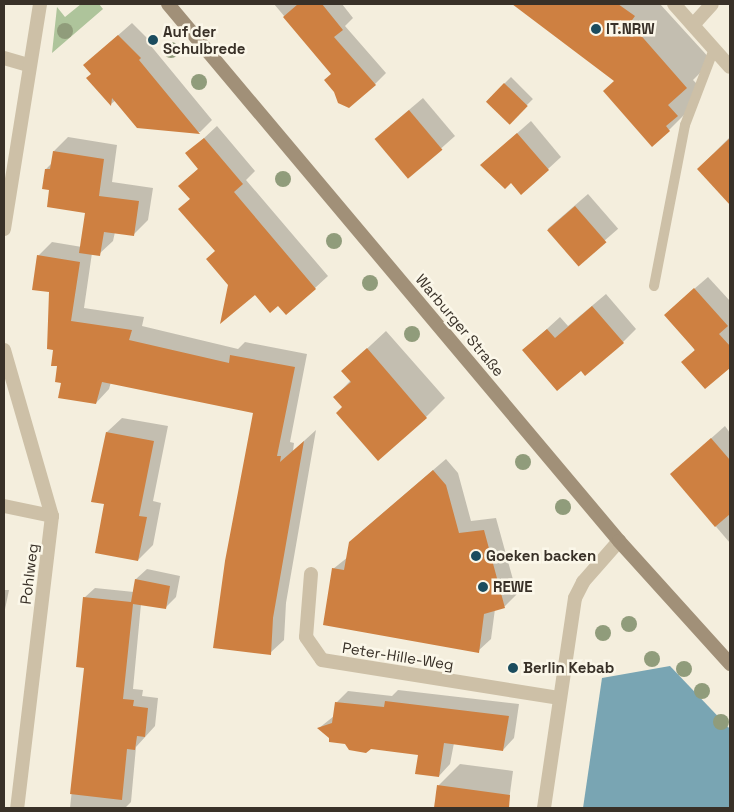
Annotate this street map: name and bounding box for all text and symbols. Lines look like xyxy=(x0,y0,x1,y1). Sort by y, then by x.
place label: IT.NRW xyxy=(606,20,655,38)
place label: Auf der Schulbrede xyxy=(163,22,245,57)
marker: IT.NRW xyxy=(590,23,602,35)
marker: Auf der Schulbrede xyxy=(147,34,159,46)
street label: Warburger Straße xyxy=(412,270,508,380)
street label: Pohlweg xyxy=(16,542,42,606)
place label: Goeken backen xyxy=(486,547,596,565)
marker: Goeken backen xyxy=(470,550,482,562)
place label: REWE xyxy=(493,578,533,596)
marker: REWE xyxy=(477,581,489,593)
street label: Peter-Hille-Weg xyxy=(341,638,455,674)
place label: Berlin Kebab xyxy=(523,659,614,677)
marker: Berlin Kebab xyxy=(507,662,519,674)

